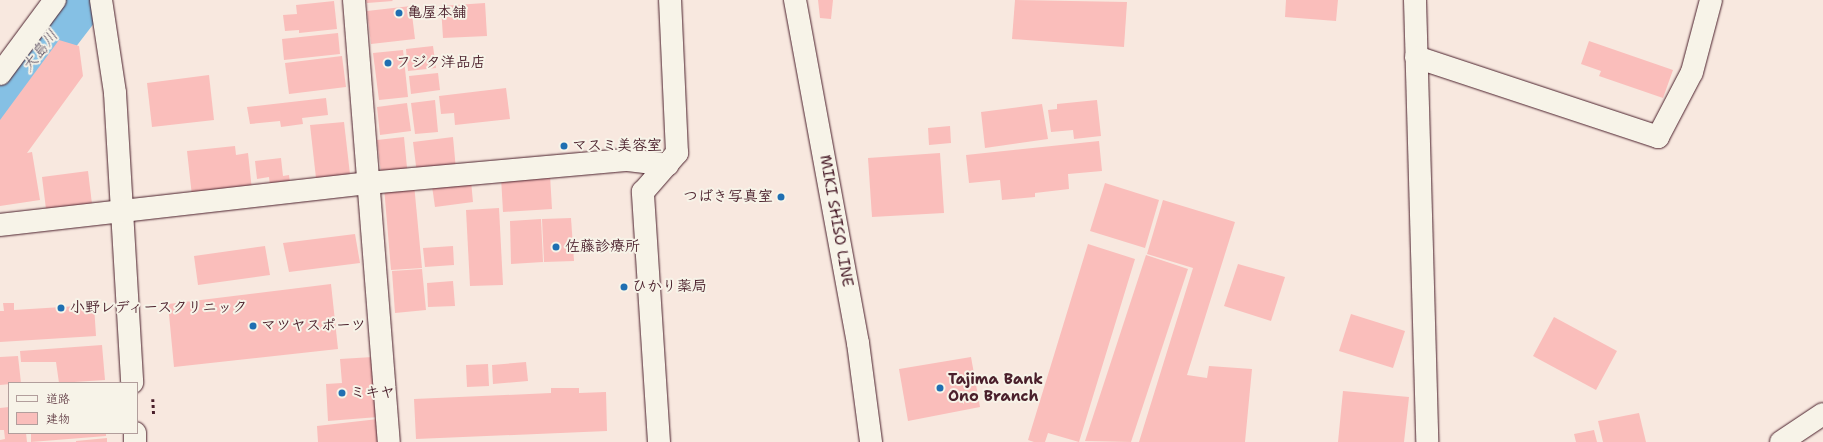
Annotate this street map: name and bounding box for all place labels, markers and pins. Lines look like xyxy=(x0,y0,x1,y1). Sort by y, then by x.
place label: 亀屋本舗 xyxy=(407,4,467,22)
marker: 亀屋本舗 xyxy=(394,8,404,18)
place label: フジタ洋品店 xyxy=(396,54,486,72)
marker: フジタ洋品店 xyxy=(383,58,393,68)
place label: マスミ美容室 xyxy=(572,137,662,155)
marker: マスミ美容室 xyxy=(559,141,569,151)
place label: つばき写真室 xyxy=(683,188,773,206)
marker: つばき写真室 xyxy=(776,192,786,202)
place label: 佐藤診療所 xyxy=(565,238,640,256)
marker: 佐藤診療所 xyxy=(550,241,562,253)
place label: ひかり薬局 xyxy=(632,278,707,296)
marker: ひかり薬局 xyxy=(619,282,629,292)
place label: 小野レディースクリニック xyxy=(70,299,250,317)
marker: 小野レディースクリニック xyxy=(55,302,67,314)
place label: マツヤスポーツ xyxy=(261,317,366,335)
marker: マツヤスポーツ xyxy=(248,321,258,331)
place label: Tajima Bank Ono Branch xyxy=(948,370,1043,405)
marker: Tajima Bank Ono Branch xyxy=(935,383,945,393)
place label: ミキヤ xyxy=(350,384,395,402)
marker: ミキヤ xyxy=(337,388,347,398)

